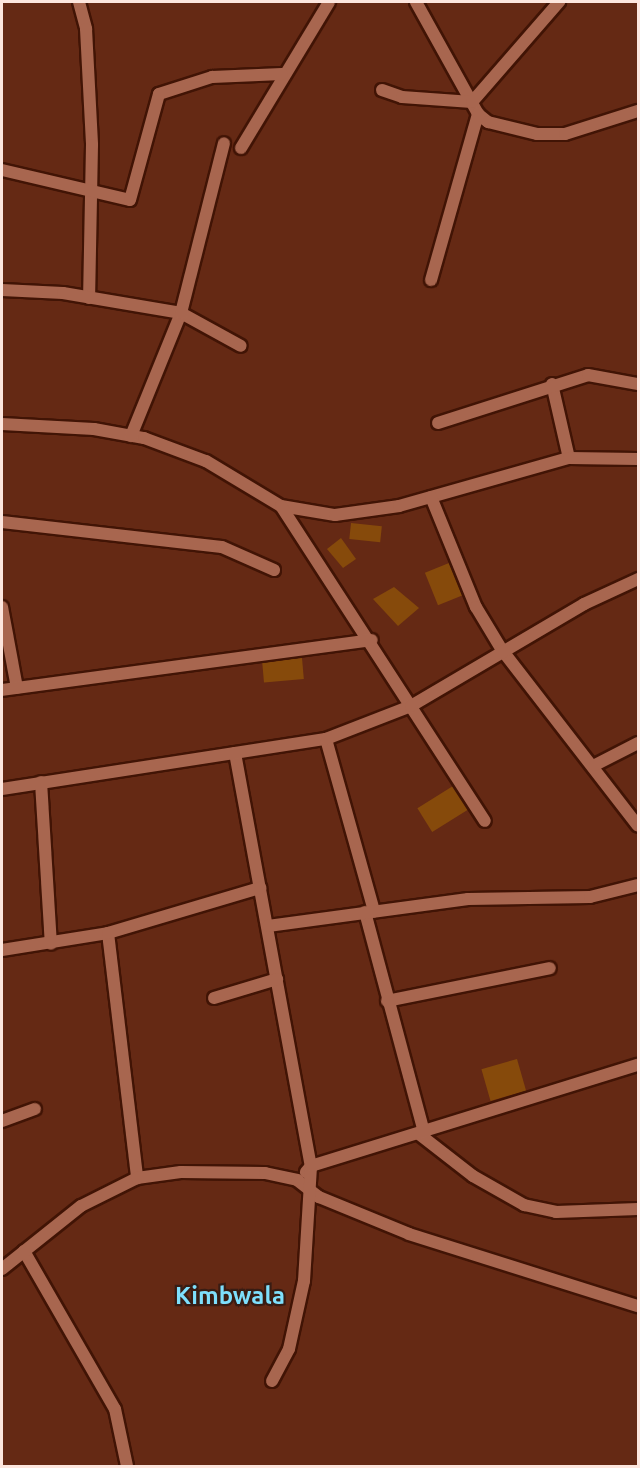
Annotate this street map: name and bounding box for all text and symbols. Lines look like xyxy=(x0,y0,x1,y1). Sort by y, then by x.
district label: Kimbwala xyxy=(175,1282,285,1310)

